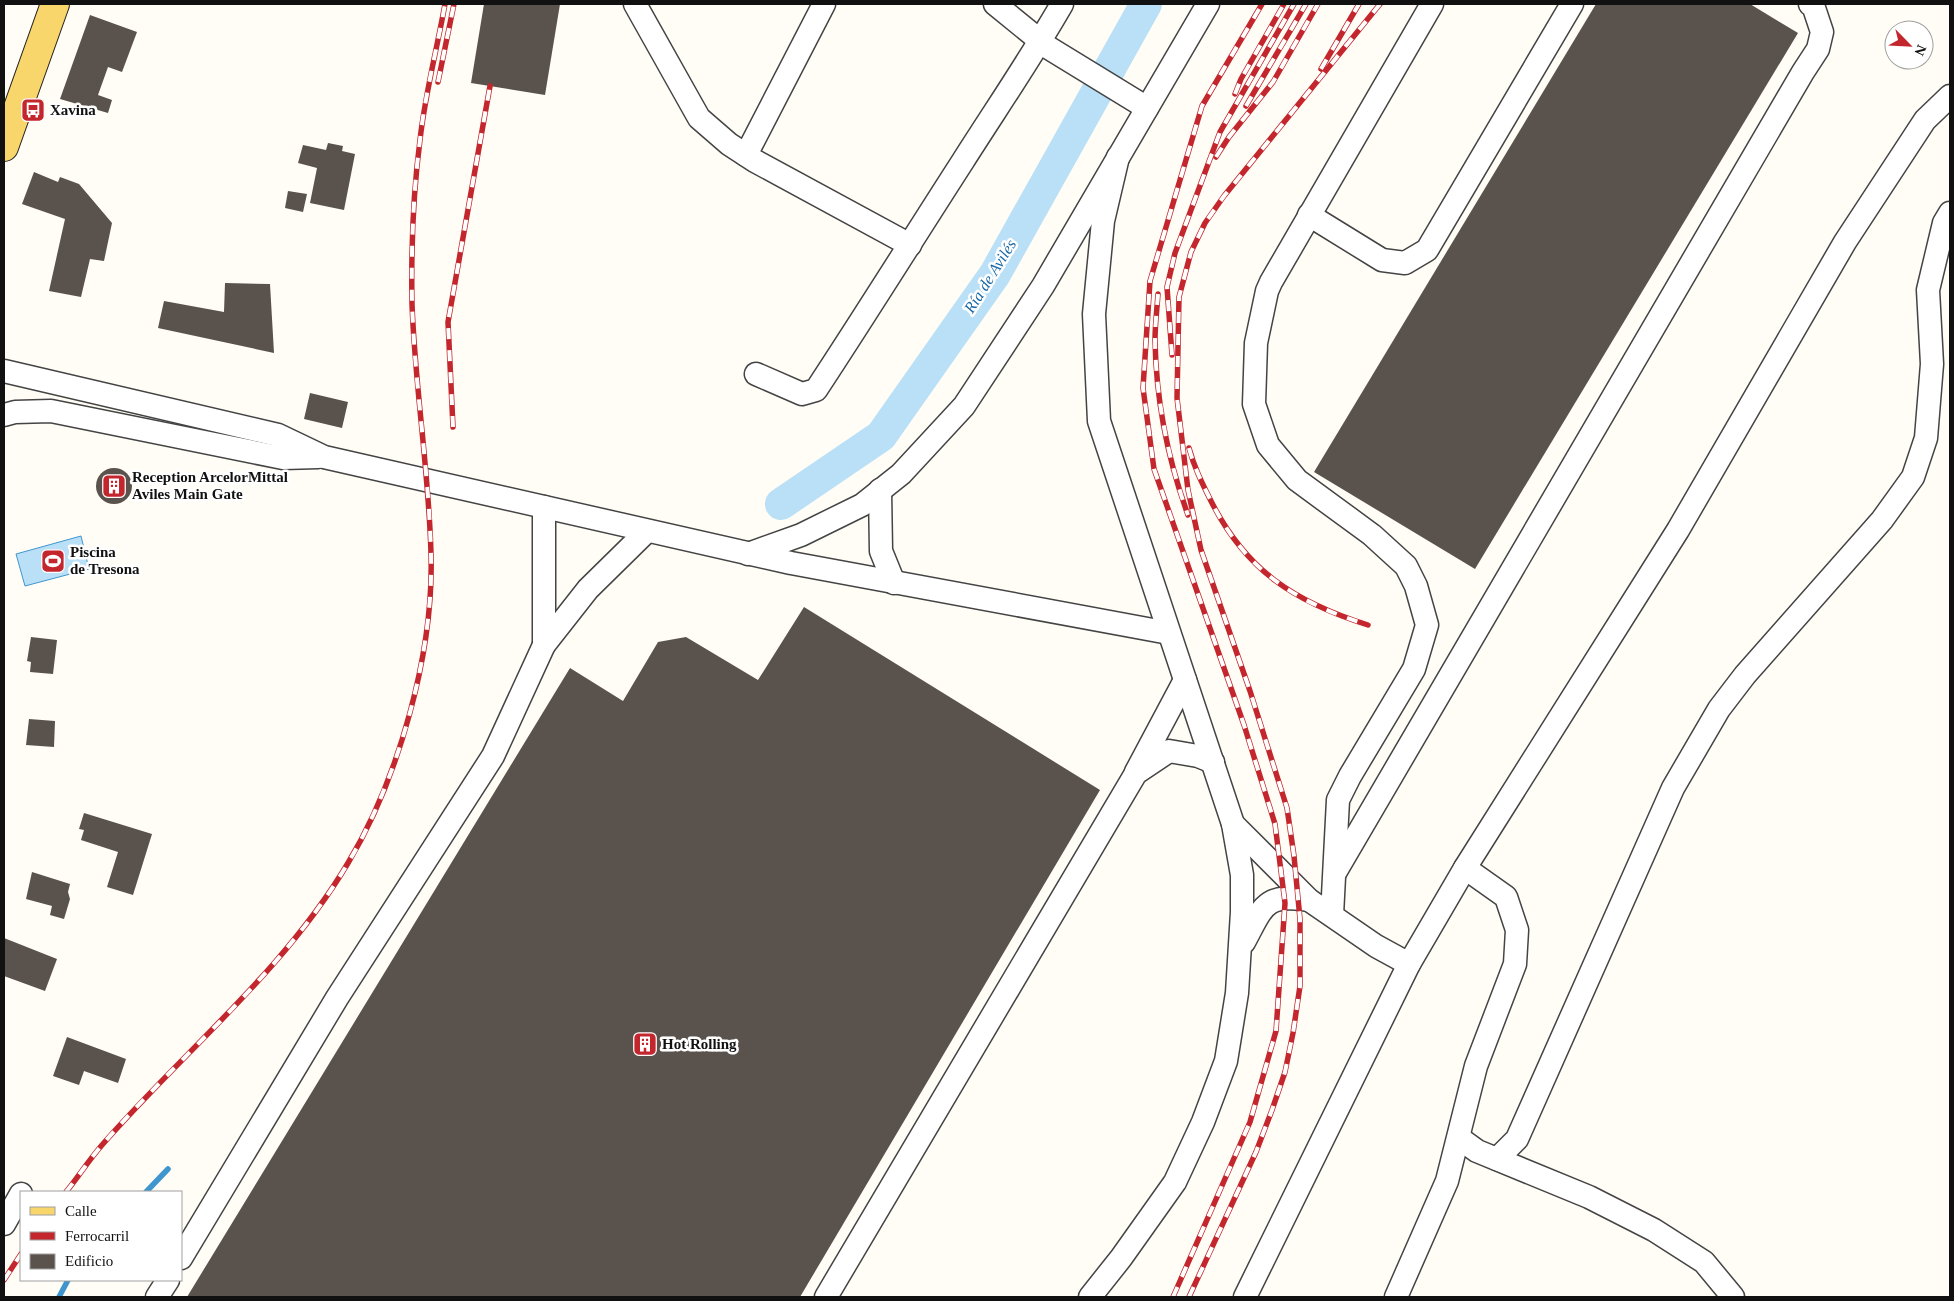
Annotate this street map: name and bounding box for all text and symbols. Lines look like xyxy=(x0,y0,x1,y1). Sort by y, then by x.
north arrow xyxy=(1884,20,1934,70)
text: N xyxy=(1912,42,1929,58)
bus stop icon: Xavina xyxy=(20,97,46,123)
place label: Xavina xyxy=(50,102,96,118)
water label: Ría de Avilés xyxy=(960,236,1019,317)
place label: Reception ArcelorMittal Aviles Main Gate xyxy=(132,469,288,502)
building icon: Reception ArcelorMittal Aviles Main Gate xyxy=(101,473,127,499)
place label: Piscina de Tresona xyxy=(70,544,140,577)
sports icon: Piscina de Tresona xyxy=(40,548,66,574)
building icon: Hot Rolling xyxy=(632,1031,658,1057)
place label: Hot Rolling xyxy=(662,1036,737,1052)
legend xyxy=(20,1191,182,1281)
text: Calle xyxy=(65,1203,97,1219)
text: Ferrocarril xyxy=(65,1228,129,1244)
text: Edificio xyxy=(65,1253,113,1269)

